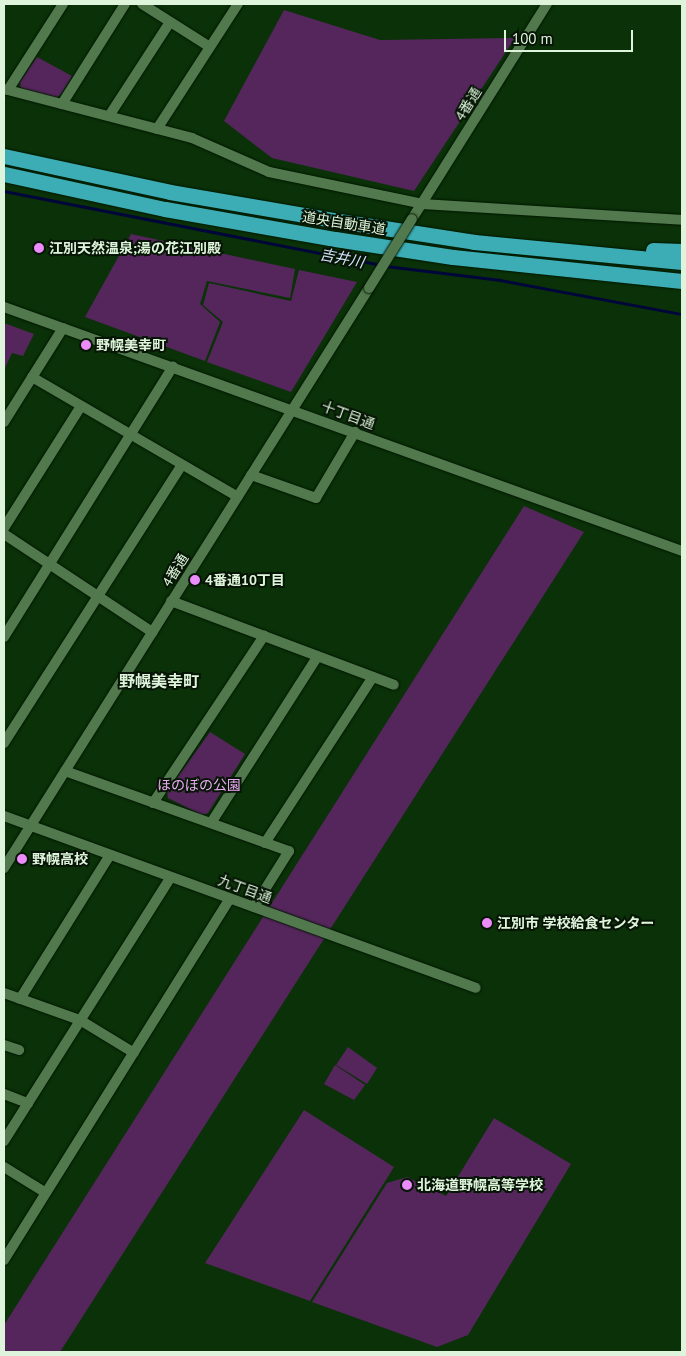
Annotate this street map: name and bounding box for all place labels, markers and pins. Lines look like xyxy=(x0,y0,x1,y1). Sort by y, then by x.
place label: 江別天然温泉;湯の花江別殿 xyxy=(49,240,221,256)
marker: 江別天然温泉;湯の花江別殿 xyxy=(33,242,45,254)
place label: 野幌美幸町 xyxy=(96,337,166,353)
marker: 野幌美幸町 xyxy=(80,339,92,351)
place label: 4番通10丁目 xyxy=(205,572,285,588)
marker: 4番通10丁目 xyxy=(189,574,201,586)
place label: 野幌高校 xyxy=(32,851,88,867)
marker: 野幌高校 xyxy=(16,853,28,865)
place label: 江別市 学校給食センター xyxy=(497,915,655,931)
marker: 江別市 学校給食センター xyxy=(481,917,493,929)
place label: 北海道野幌高等学校 xyxy=(417,1177,543,1193)
marker: 北海道野幌高等学校 xyxy=(401,1179,413,1191)

